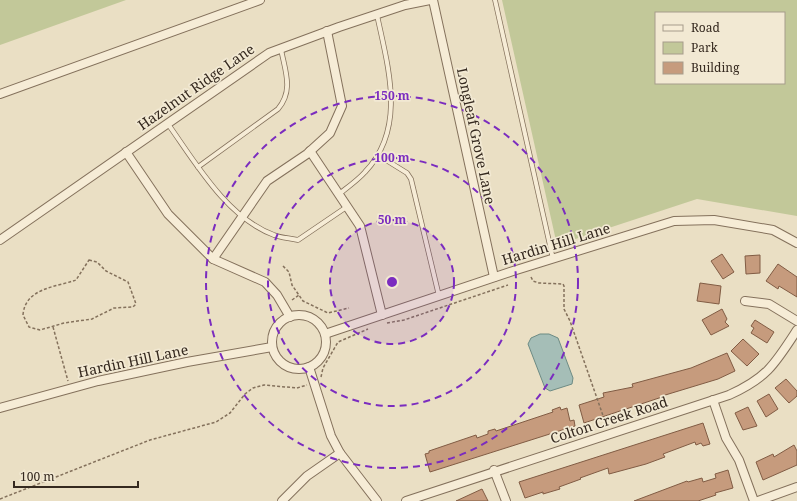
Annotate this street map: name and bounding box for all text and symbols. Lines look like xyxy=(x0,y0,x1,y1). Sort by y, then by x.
legend xyxy=(655,12,785,84)
text: Road xyxy=(691,19,721,36)
street label: Hazelnut Ridge Lane xyxy=(134,39,258,134)
text: Park xyxy=(691,39,719,56)
text: Building xyxy=(691,59,740,76)
street label: Longleaf Grove Lane xyxy=(453,66,500,206)
text: 150 m xyxy=(374,87,410,104)
text: 100 m xyxy=(374,149,410,166)
text: 50 m xyxy=(378,211,406,228)
street label: Hardin Hill Lane xyxy=(499,218,612,269)
centre of rings xyxy=(385,275,399,289)
street label: Hardin Hill Lane xyxy=(76,340,190,381)
street label: Colton Creek Road xyxy=(548,391,670,447)
scale bar xyxy=(14,463,138,489)
text: 100 m xyxy=(20,468,55,485)

